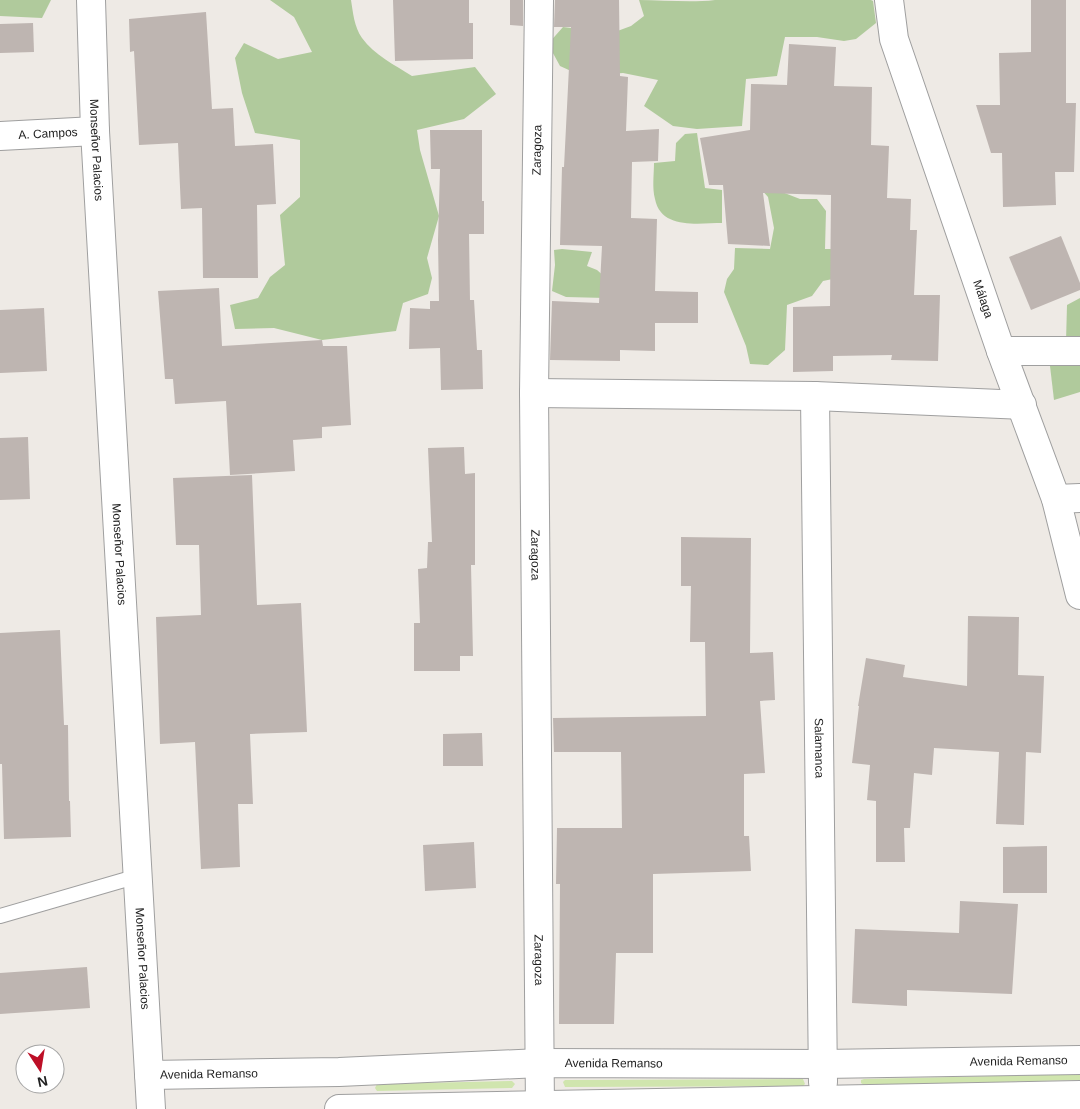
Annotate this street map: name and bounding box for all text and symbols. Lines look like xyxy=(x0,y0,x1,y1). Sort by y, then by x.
street label: Monseñor Palacios xyxy=(87,99,106,201)
street label: Zaragoza xyxy=(530,124,544,175)
street label: A. Campos xyxy=(18,125,78,142)
street label: Málaga xyxy=(970,278,996,320)
street label: Monseñor Palacios xyxy=(109,503,129,606)
street label: Zaragoza xyxy=(528,530,543,581)
street label: Salamanca xyxy=(812,718,826,778)
street label: Monseñor Palacios xyxy=(132,907,152,1010)
street label: Zaragoza xyxy=(532,934,546,986)
north arrow xyxy=(15,1044,65,1094)
street label: Avenida Remanso xyxy=(970,1053,1068,1069)
street label: Avenida Remanso xyxy=(565,1056,663,1070)
street label: Avenida Remanso xyxy=(160,1066,258,1082)
text: N xyxy=(36,1073,49,1091)

